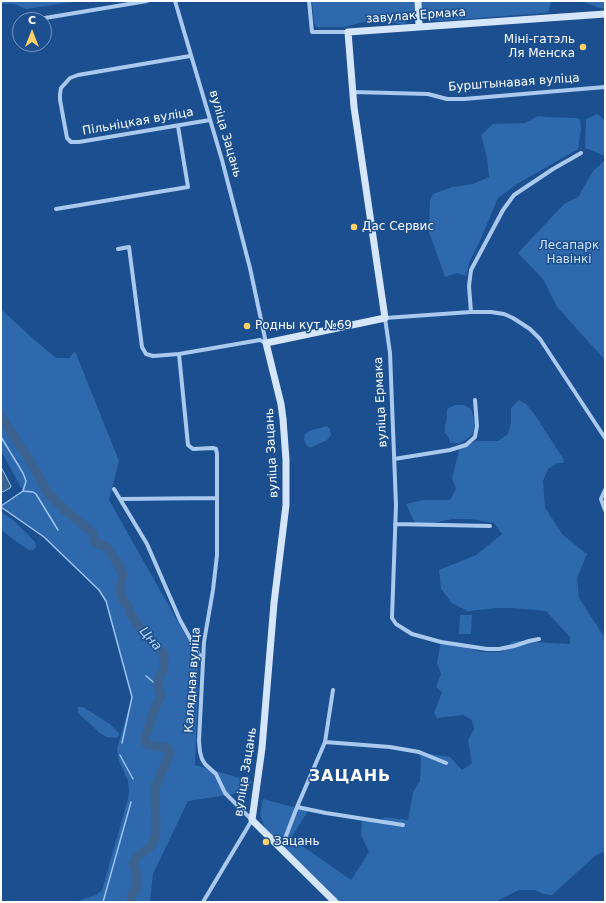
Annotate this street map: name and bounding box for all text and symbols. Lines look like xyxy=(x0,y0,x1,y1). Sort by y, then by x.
street label: завулак Ермака xyxy=(366,5,466,27)
north arrow xyxy=(12,12,52,52)
text: С xyxy=(28,14,36,27)
place label: Міні-гатэль Ля Менска xyxy=(504,33,575,61)
marker: Міні-гатэль Ля Менска xyxy=(578,42,588,52)
street label: Бурштынавая вуліца xyxy=(448,71,580,95)
street label: вуліца Зацань xyxy=(206,89,244,179)
street label: Пільніцкая вуліца xyxy=(81,105,195,139)
place label: Дас Сервис xyxy=(362,220,434,234)
marker: Дас Сервис xyxy=(349,222,359,232)
park label: Лесапарк Навінкі xyxy=(539,239,599,267)
place label: Родны кут №69 xyxy=(255,319,352,333)
marker: Родны кут №69 xyxy=(242,321,252,331)
street label: вуліца Ермака xyxy=(371,356,391,448)
street label: вуліца Зацань xyxy=(262,408,282,498)
water label: Цна xyxy=(135,624,165,654)
street label: Калядная вуліца xyxy=(182,627,204,733)
street label: вуліца Зацань xyxy=(232,726,260,818)
district label: ЗАЦАНЬ xyxy=(309,767,391,787)
place label: Зацань xyxy=(274,835,319,849)
marker: Зацань xyxy=(261,837,271,847)

